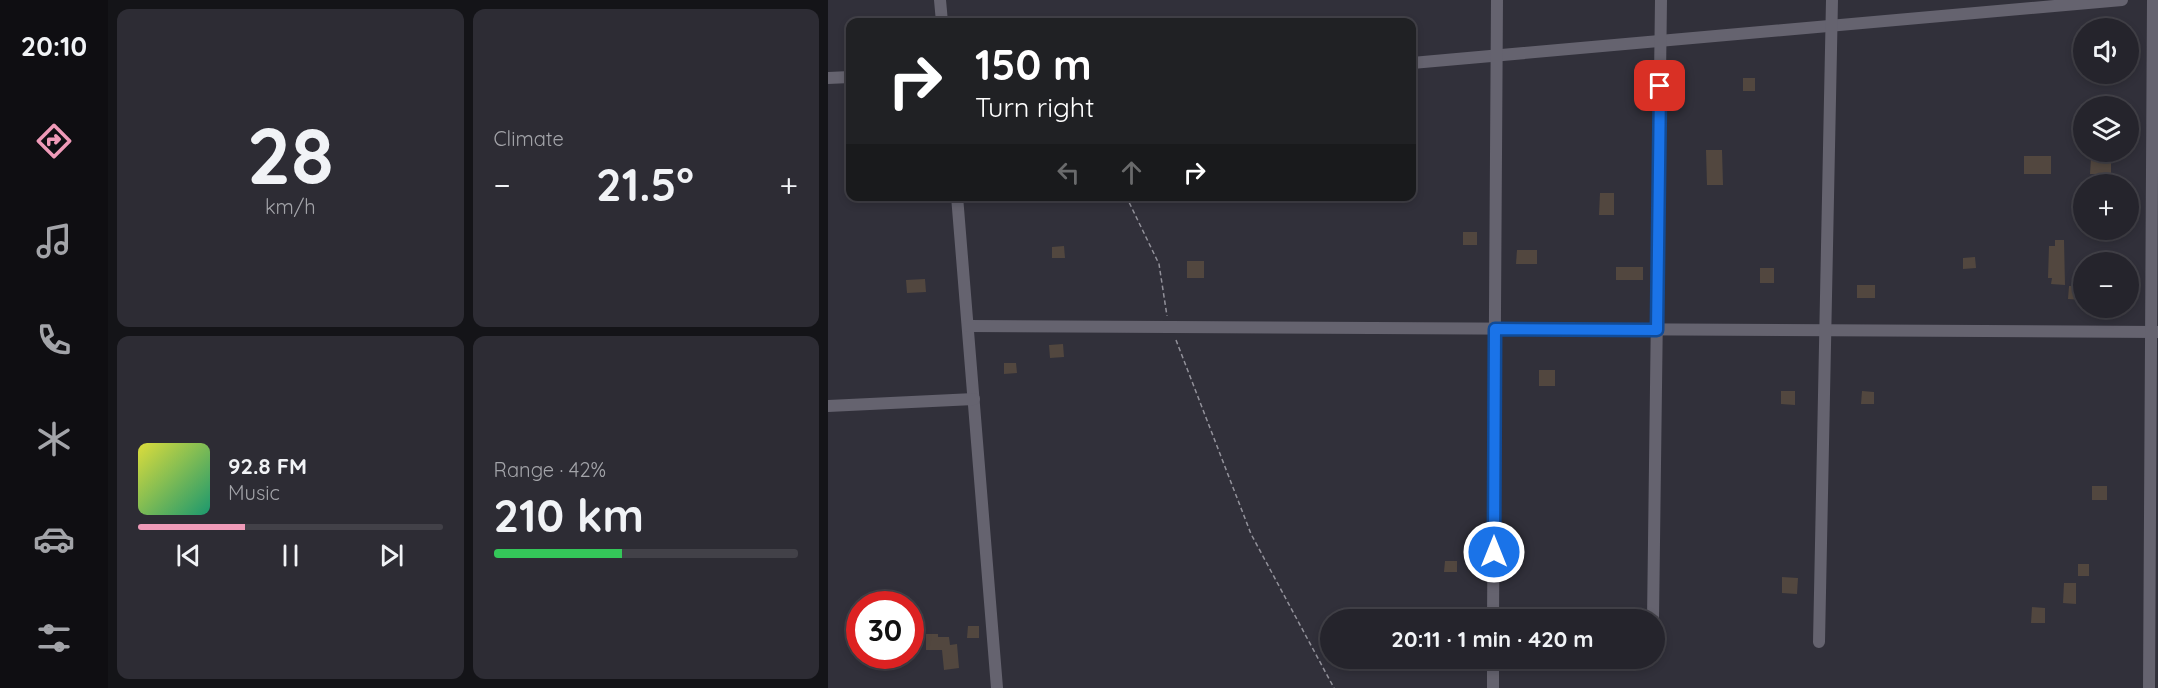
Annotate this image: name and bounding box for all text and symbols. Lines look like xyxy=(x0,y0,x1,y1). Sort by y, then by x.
map controls xyxy=(2073,18,2139,318)
button: sound xyxy=(2073,18,2139,84)
text: 20:10 xyxy=(21,29,87,63)
text: 150 m xyxy=(975,38,1092,91)
icon: right xyxy=(876,42,954,120)
pin xyxy=(1634,60,1685,111)
icon: arrive xyxy=(1643,69,1676,102)
text: Turn right xyxy=(975,90,1094,124)
button: layers xyxy=(2073,96,2139,162)
text: 28 xyxy=(247,106,334,204)
icon: directions xyxy=(33,120,75,162)
text: Climate xyxy=(494,126,564,151)
text: 21.5° xyxy=(596,156,694,212)
icon: left xyxy=(1052,156,1085,189)
icon: ahead xyxy=(1115,156,1148,189)
icon: right xyxy=(1178,156,1211,189)
text: − xyxy=(494,164,511,205)
text: + xyxy=(779,164,798,205)
button: + xyxy=(2073,174,2139,240)
text: km/h xyxy=(265,194,316,219)
icon: music xyxy=(33,220,75,262)
button: − xyxy=(2073,252,2139,318)
icon: phone xyxy=(33,319,75,361)
icon: climate xyxy=(33,418,75,460)
text: 92.8 FM xyxy=(228,452,307,480)
text: Range · 42% xyxy=(494,457,606,482)
text: Music xyxy=(228,480,280,505)
text: 210 km xyxy=(494,487,644,543)
icon: car xyxy=(33,518,75,560)
position arrow xyxy=(1462,520,1526,584)
icon: previous xyxy=(172,539,205,572)
icon: pause xyxy=(274,539,307,572)
icon: next xyxy=(375,539,408,572)
speed limit sign: 30 xyxy=(846,591,924,669)
icon: filters xyxy=(33,617,75,659)
text: 20:11 · 1 min · 420 m xyxy=(1391,625,1594,653)

